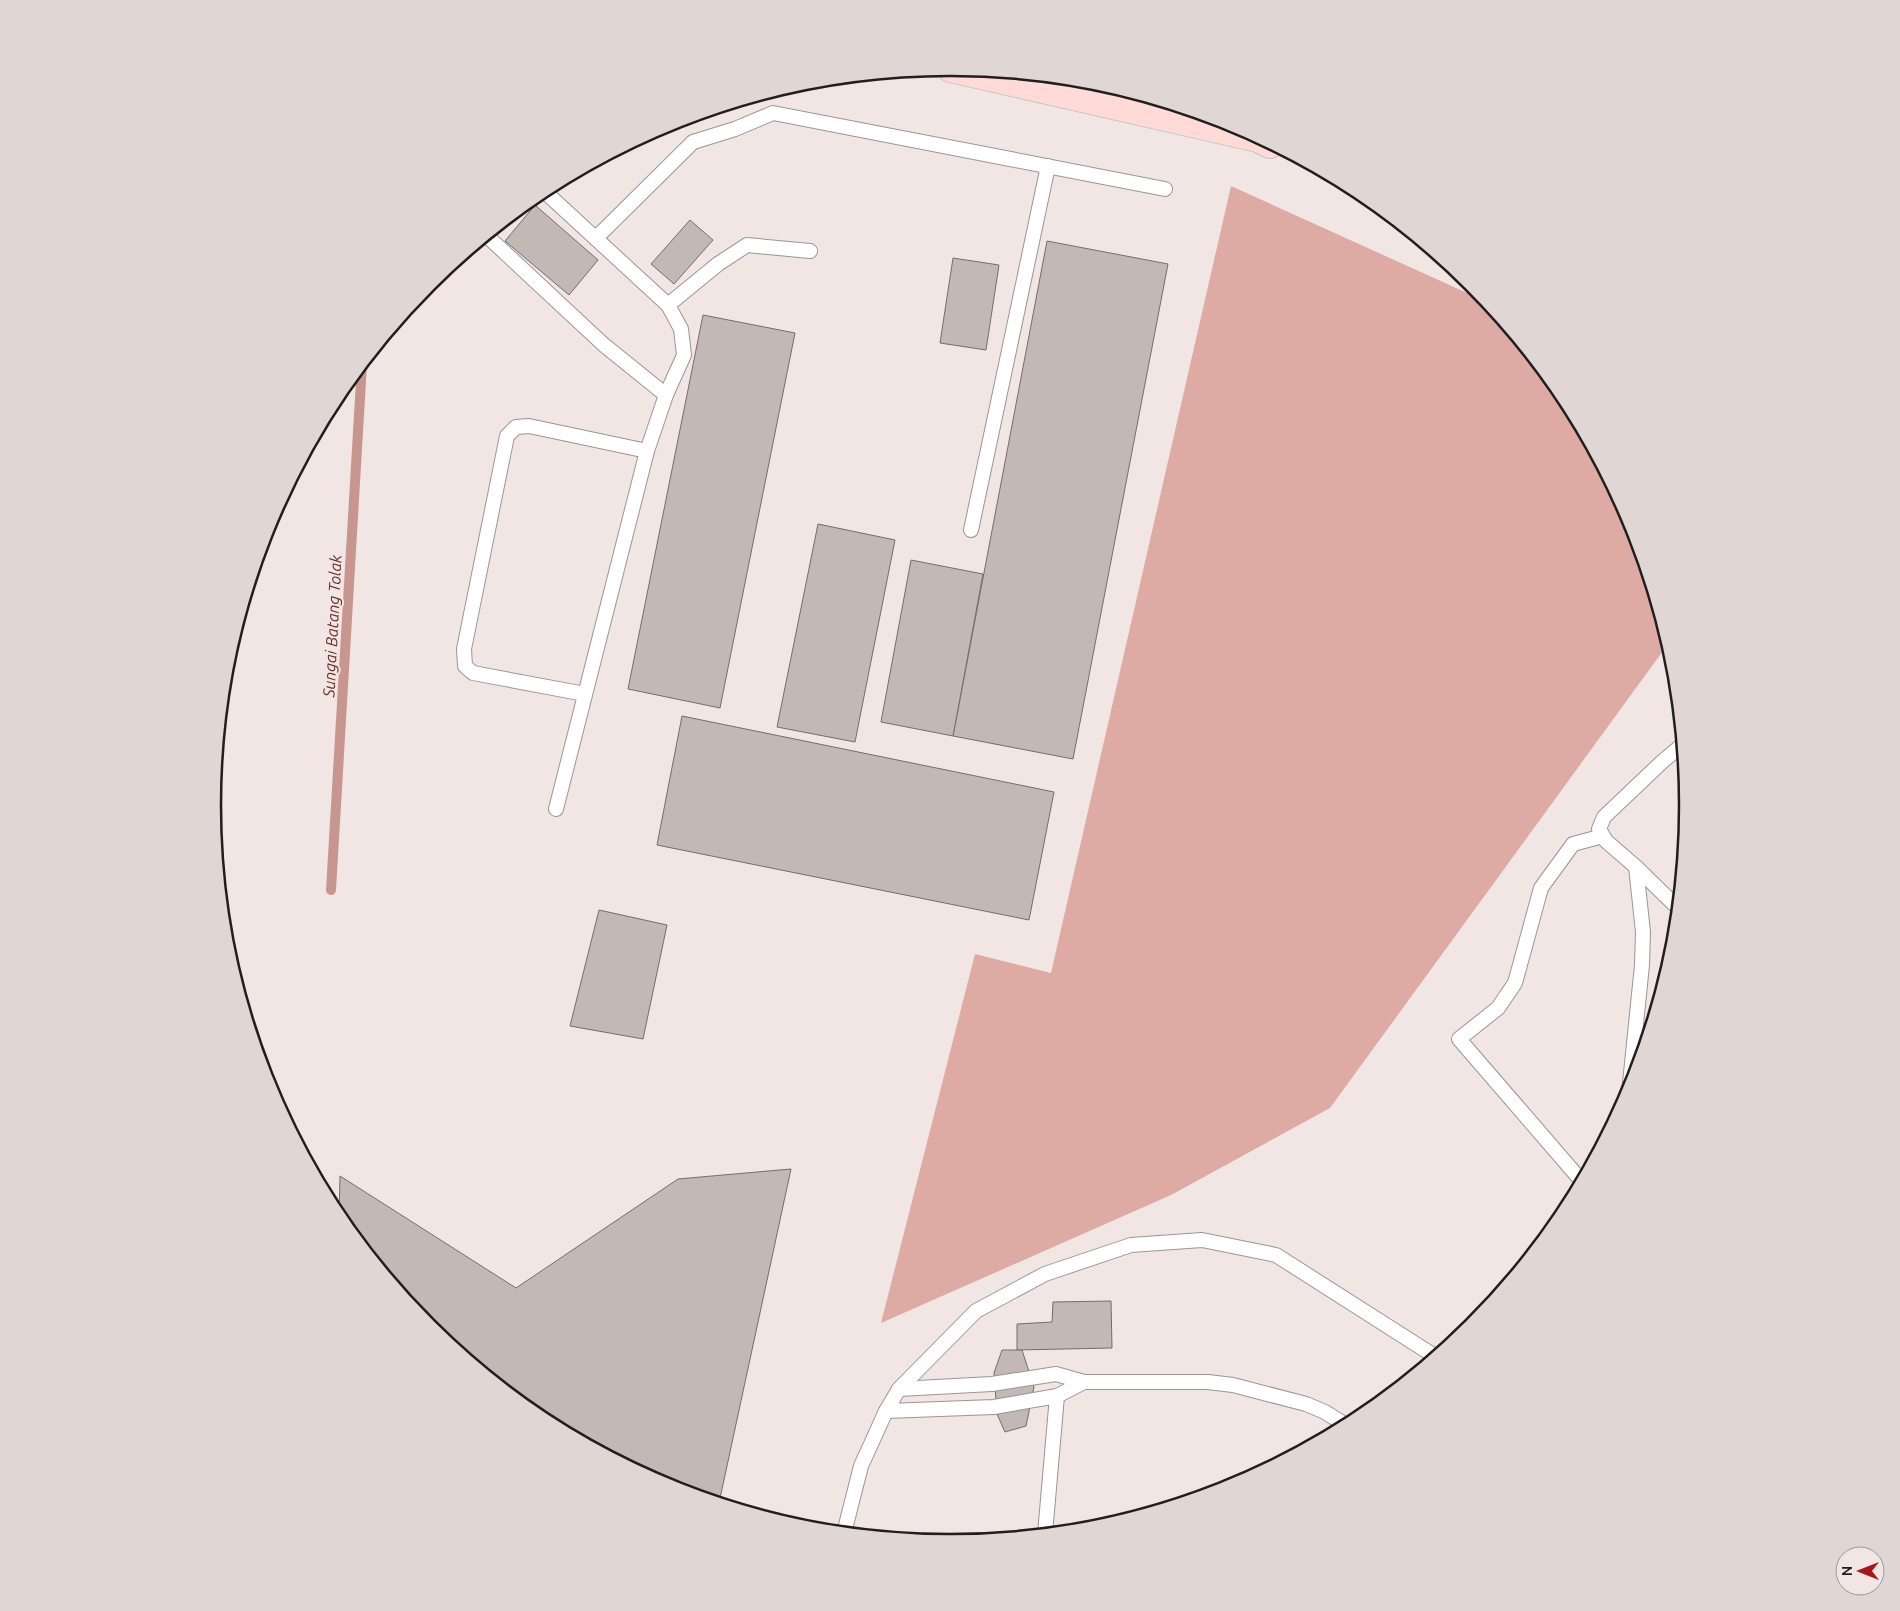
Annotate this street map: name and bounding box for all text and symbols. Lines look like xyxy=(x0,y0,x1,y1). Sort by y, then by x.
water label: Sungai Batang Tolak xyxy=(319,553,345,699)
north arrow xyxy=(1835,1546,1885,1596)
text: N xyxy=(1839,1566,1855,1576)

